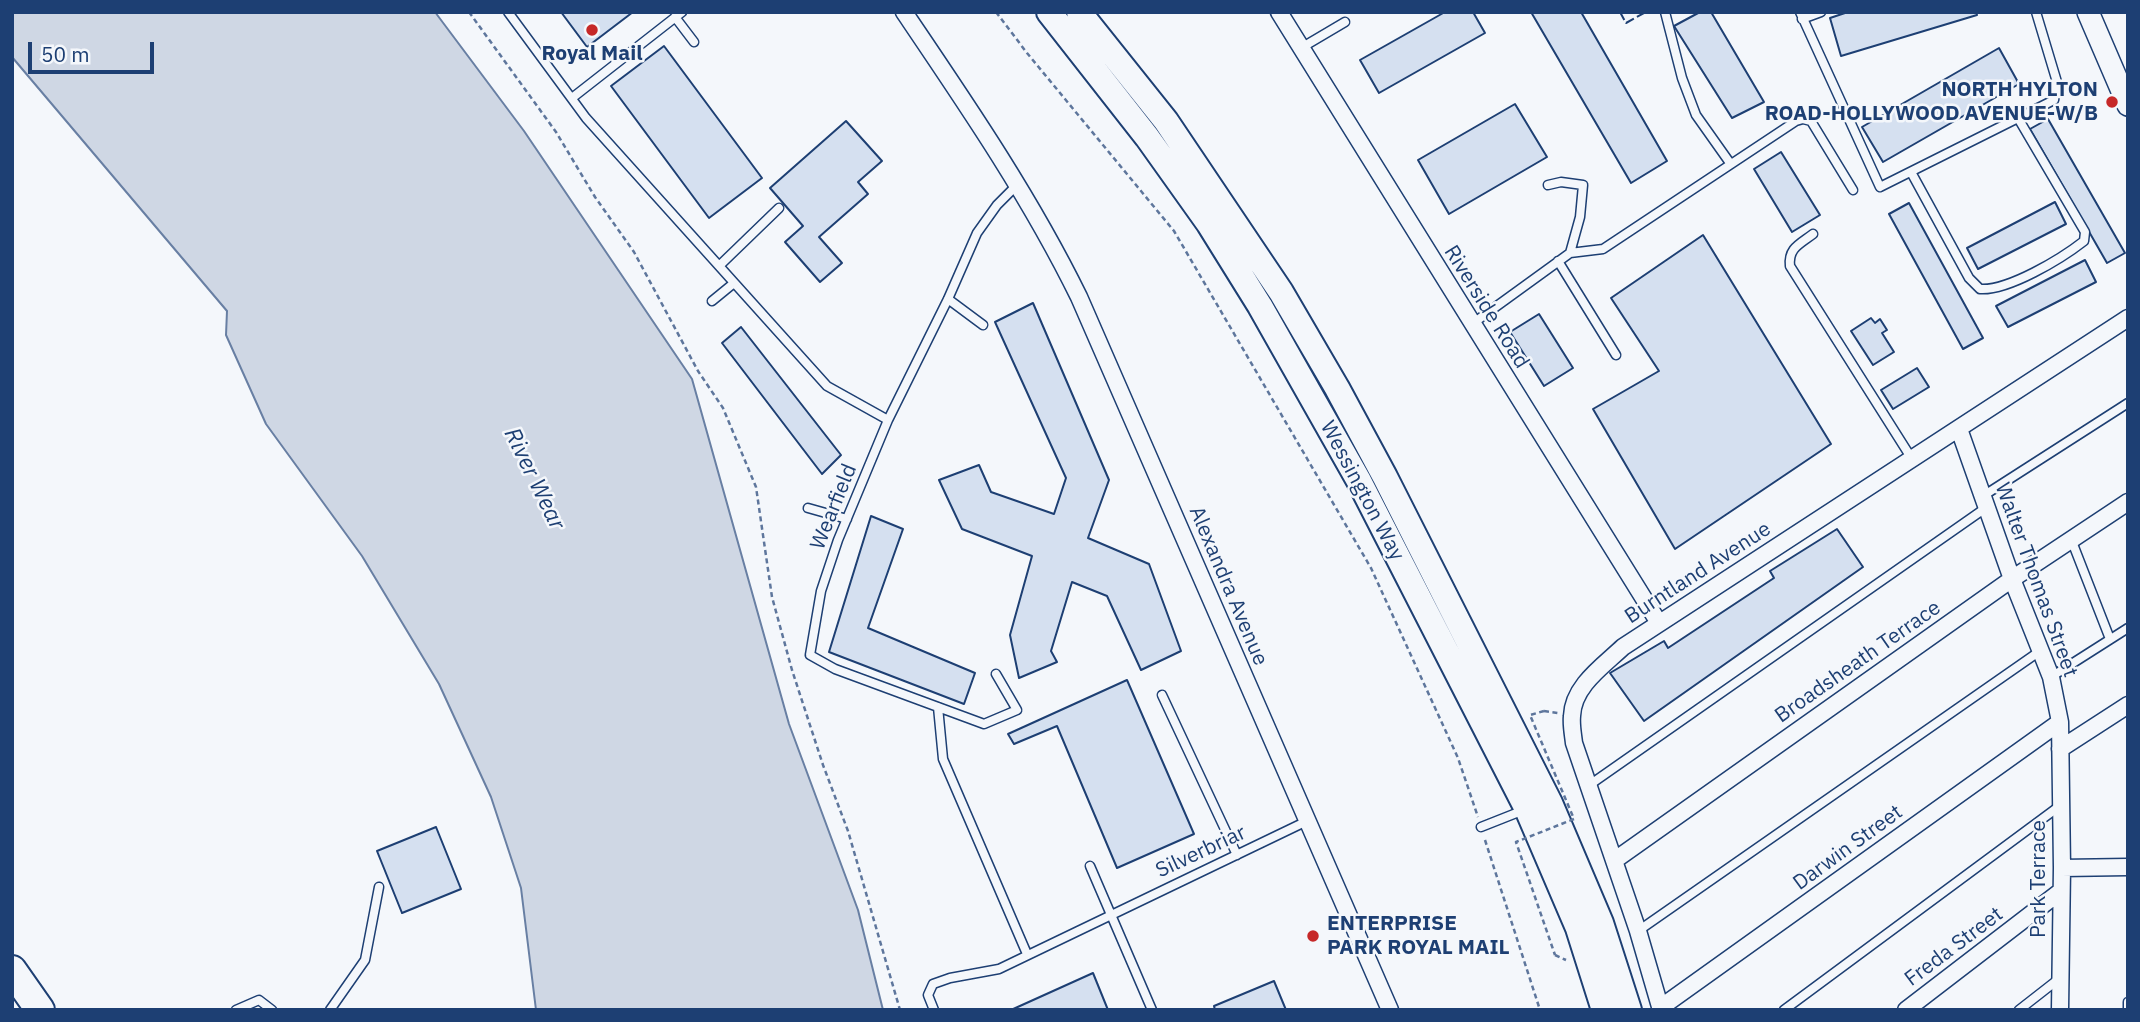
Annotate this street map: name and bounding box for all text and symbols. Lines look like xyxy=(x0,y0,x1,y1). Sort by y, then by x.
marker: Royal Mail xyxy=(584,22,600,38)
scale bar xyxy=(32,28,158,72)
text: 50 m xyxy=(41,40,90,68)
place label: Royal Mail xyxy=(541,41,643,67)
place label: NORTH HYLTON ROAD-HOLLYWOOD AVENUE-W/B xyxy=(1765,77,2098,127)
marker: NORTH HYLTON ROAD-HOLLYWOOD AVENUE-W/B xyxy=(2104,94,2120,110)
street label: Riverside Road xyxy=(1438,241,1534,373)
street label: Wessington Way xyxy=(1315,417,1409,565)
water label: River Wear xyxy=(497,424,571,534)
street label: Wearfield xyxy=(805,460,863,554)
street label: Walter Thomas Street xyxy=(1989,479,2083,681)
street label: Alexandra Avenue xyxy=(1183,503,1273,669)
street label: Burntland Avenue xyxy=(1620,516,1776,630)
street label: Broadsheath Terrace xyxy=(1770,595,1946,729)
street label: Darwin Street xyxy=(1788,800,1908,896)
street label: Silverbriar xyxy=(1152,820,1250,884)
street label: Park Terrace xyxy=(2026,820,2052,938)
street label: Freda Street xyxy=(1900,902,2008,992)
place label: ENTERPRISE PARK ROYAL MAIL xyxy=(1327,911,1510,961)
marker: ENTERPRISE PARK ROYAL MAIL xyxy=(1305,928,1321,944)

